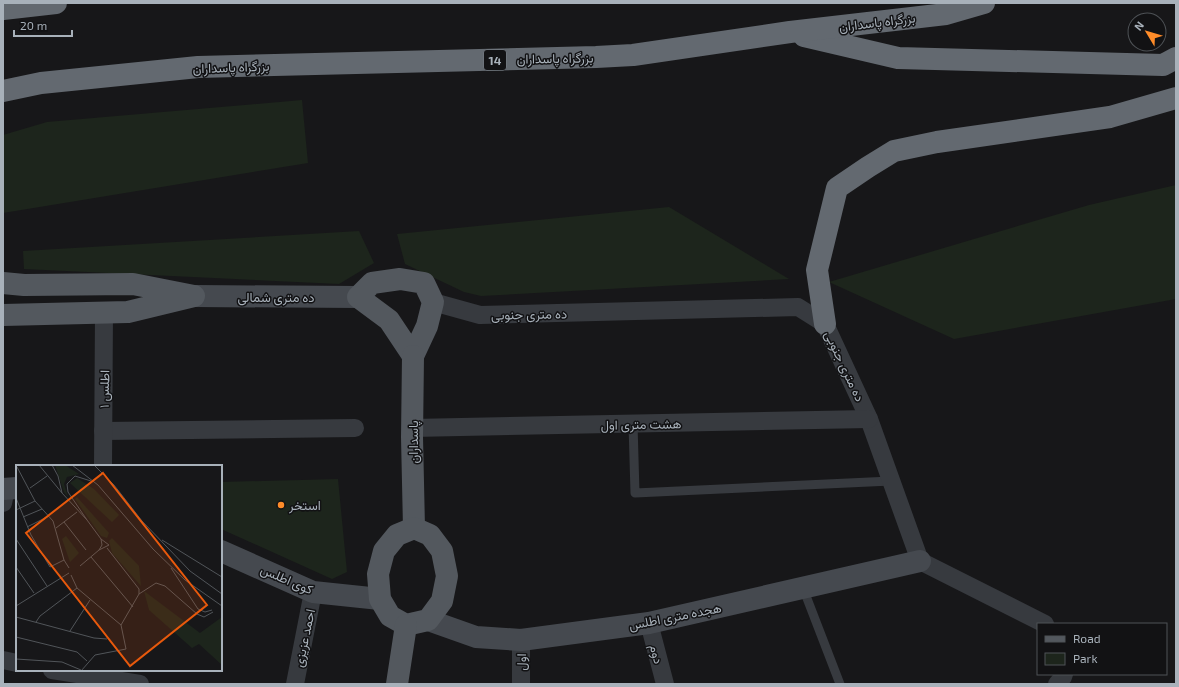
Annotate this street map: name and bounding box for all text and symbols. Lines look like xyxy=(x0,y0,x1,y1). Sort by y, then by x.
street label: بزرگراه پاسداران xyxy=(838,9,916,37)
scale bar xyxy=(14,12,72,38)
north arrow xyxy=(1127,12,1167,52)
text: 20 m xyxy=(20,18,47,32)
text: N xyxy=(1131,18,1146,33)
street label: بزرگراه پاسداران xyxy=(516,49,594,69)
road number: 14 xyxy=(484,50,506,70)
street label: بزرگراه پاسداران xyxy=(192,58,270,78)
street label: ده متری شمالی xyxy=(237,289,315,306)
street label: ده متری جنوبی xyxy=(491,305,567,324)
street label: ده متری جنوبی xyxy=(821,328,868,404)
street label: اطلس ۱ xyxy=(96,370,113,408)
street label: هشت متری اول xyxy=(600,415,682,434)
street label: پاسداران xyxy=(405,420,423,464)
inset map xyxy=(16,465,222,671)
place label: استخر xyxy=(288,497,321,514)
marker: استخر xyxy=(276,500,286,510)
street label: کوی اطلس xyxy=(258,561,316,598)
street label: هجده متری اطلس xyxy=(627,599,723,634)
street label: احمد عزیزی xyxy=(290,607,319,669)
legend xyxy=(1037,623,1167,675)
text: Road xyxy=(1073,631,1101,645)
street label: دوم xyxy=(646,642,667,666)
text: Park xyxy=(1073,651,1098,665)
street label: اول xyxy=(513,653,530,671)

